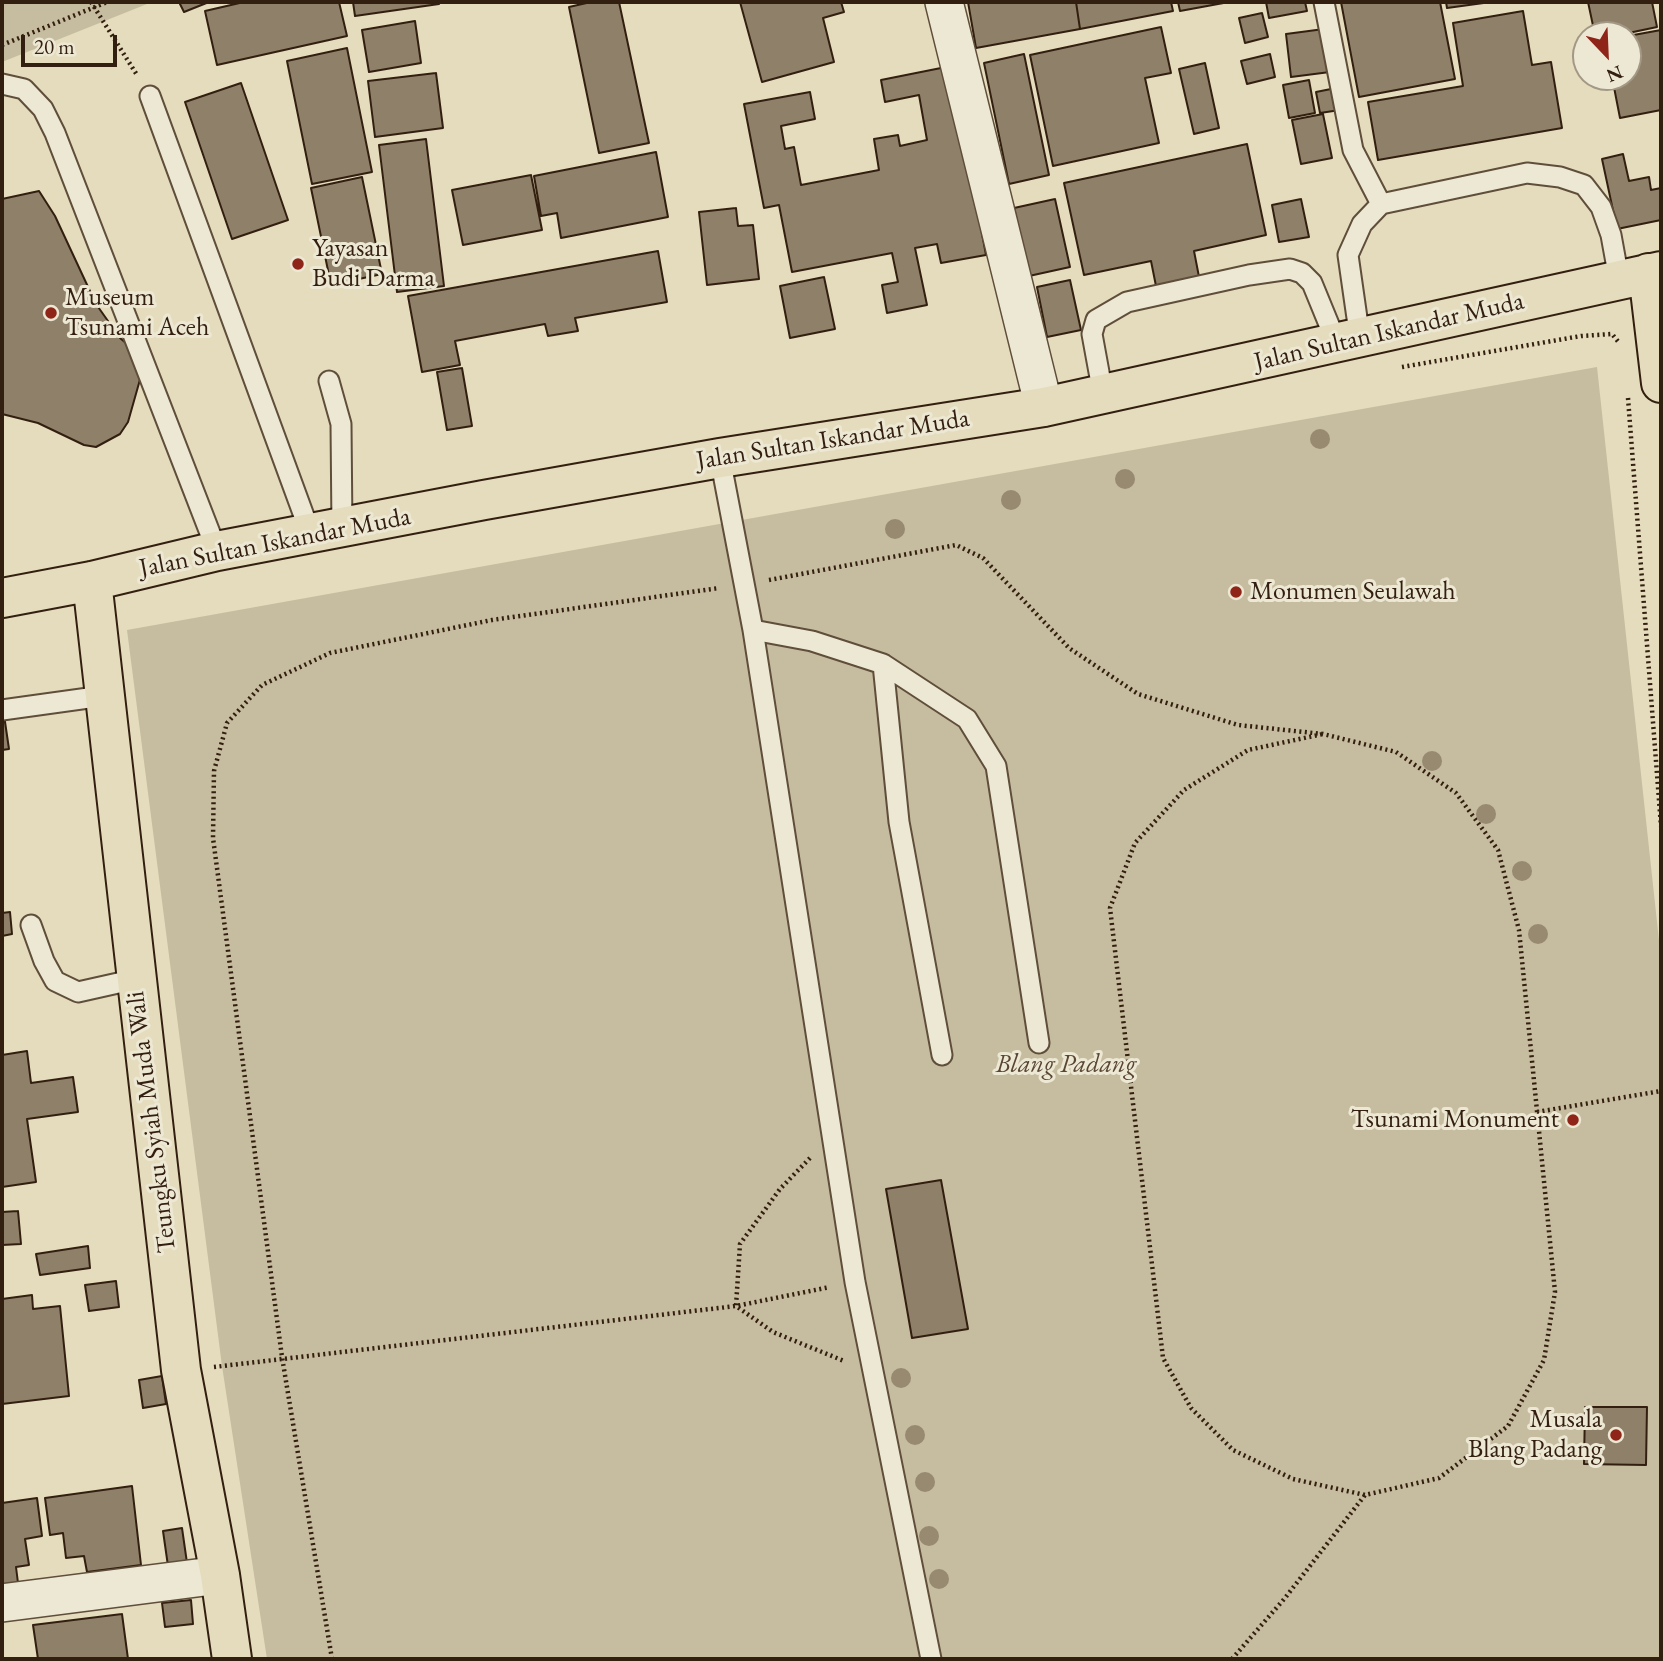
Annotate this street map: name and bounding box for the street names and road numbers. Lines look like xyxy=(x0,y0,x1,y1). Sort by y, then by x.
street label: Jalan Sultan Iskandar Muda xyxy=(1251,286,1527,378)
street label: Jalan Sultan Iskandar Muda xyxy=(694,403,972,477)
street label: Jalan Sultan Iskandar Muda xyxy=(137,501,413,585)
street label: Teungku Syiah Muda Wali xyxy=(120,989,184,1255)

